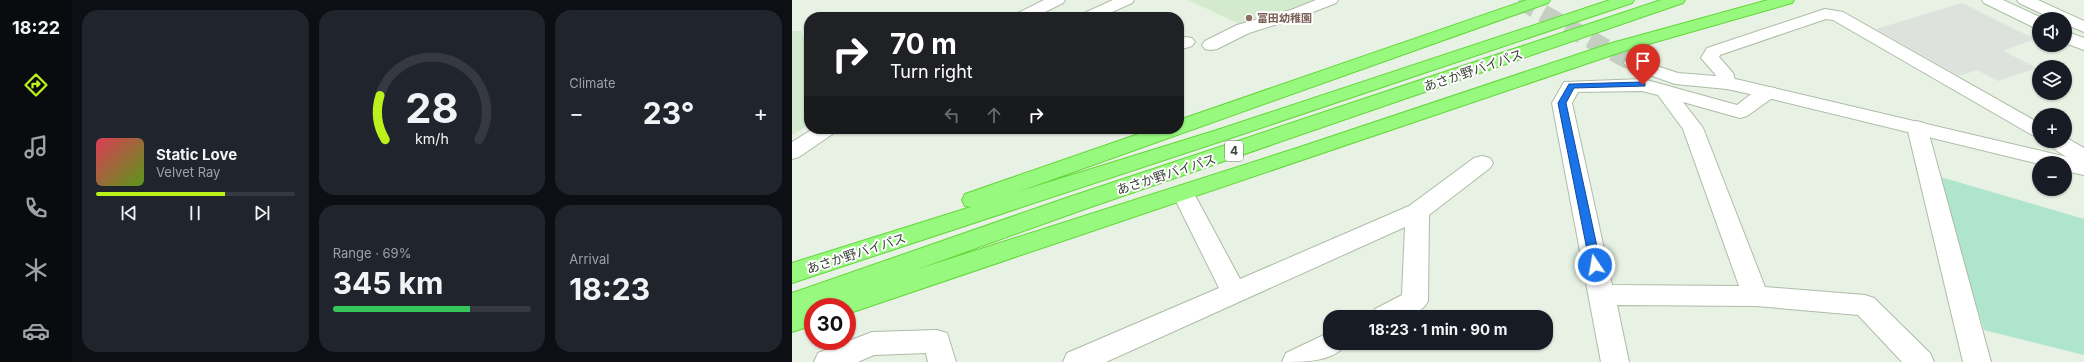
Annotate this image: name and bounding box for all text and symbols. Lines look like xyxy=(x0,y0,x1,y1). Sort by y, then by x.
place label: 富田幼稚園 xyxy=(1257,11,1312,25)
map controls xyxy=(2032,12,2072,196)
button: sound xyxy=(2032,12,2072,52)
marker: 富田幼稚園 xyxy=(1244,13,1254,23)
text: 18:22 xyxy=(12,17,60,38)
text: 70 m xyxy=(890,27,957,61)
icon: right xyxy=(824,28,876,80)
pin xyxy=(1626,44,1660,85)
street label: あさか野バイパス xyxy=(1421,46,1525,94)
icon: arrive xyxy=(1632,50,1654,72)
button: layers xyxy=(2032,60,2072,100)
text: Turn right xyxy=(890,61,973,82)
icon: directions xyxy=(22,71,50,99)
text: Climate xyxy=(569,75,616,91)
text: 28 xyxy=(405,83,459,133)
text: 23° xyxy=(643,95,695,131)
text: − xyxy=(569,100,584,126)
text: + xyxy=(753,100,768,126)
icon: left xyxy=(941,104,963,126)
icon: ahead xyxy=(983,104,1005,126)
icon: right xyxy=(1025,104,1047,126)
button: + xyxy=(2032,108,2072,148)
text: km/h xyxy=(415,130,449,147)
icon: music xyxy=(22,133,50,161)
road number: 4 xyxy=(1225,141,1243,161)
text: Static Love xyxy=(156,145,237,164)
street label: あさか野バイパス xyxy=(1114,150,1218,198)
button: − xyxy=(2032,156,2072,196)
text: Velvet Ray xyxy=(156,164,220,180)
icon: phone xyxy=(22,194,50,222)
icon: previous xyxy=(118,202,140,224)
icon: pause xyxy=(184,202,206,224)
icon: next xyxy=(251,202,273,224)
street label: あさか野バイパス xyxy=(804,229,908,277)
position arrow xyxy=(1574,244,1616,286)
text: Range · 69% xyxy=(333,245,411,261)
text: Arrival xyxy=(569,251,609,267)
icon: climate xyxy=(22,256,50,284)
text: 345 km xyxy=(333,265,443,301)
text: 18:23 xyxy=(569,271,650,307)
speed limit sign: 30 xyxy=(804,298,856,350)
icon: car xyxy=(22,317,50,345)
text: 18:23 · 1 min · 90 m xyxy=(1369,320,1507,339)

